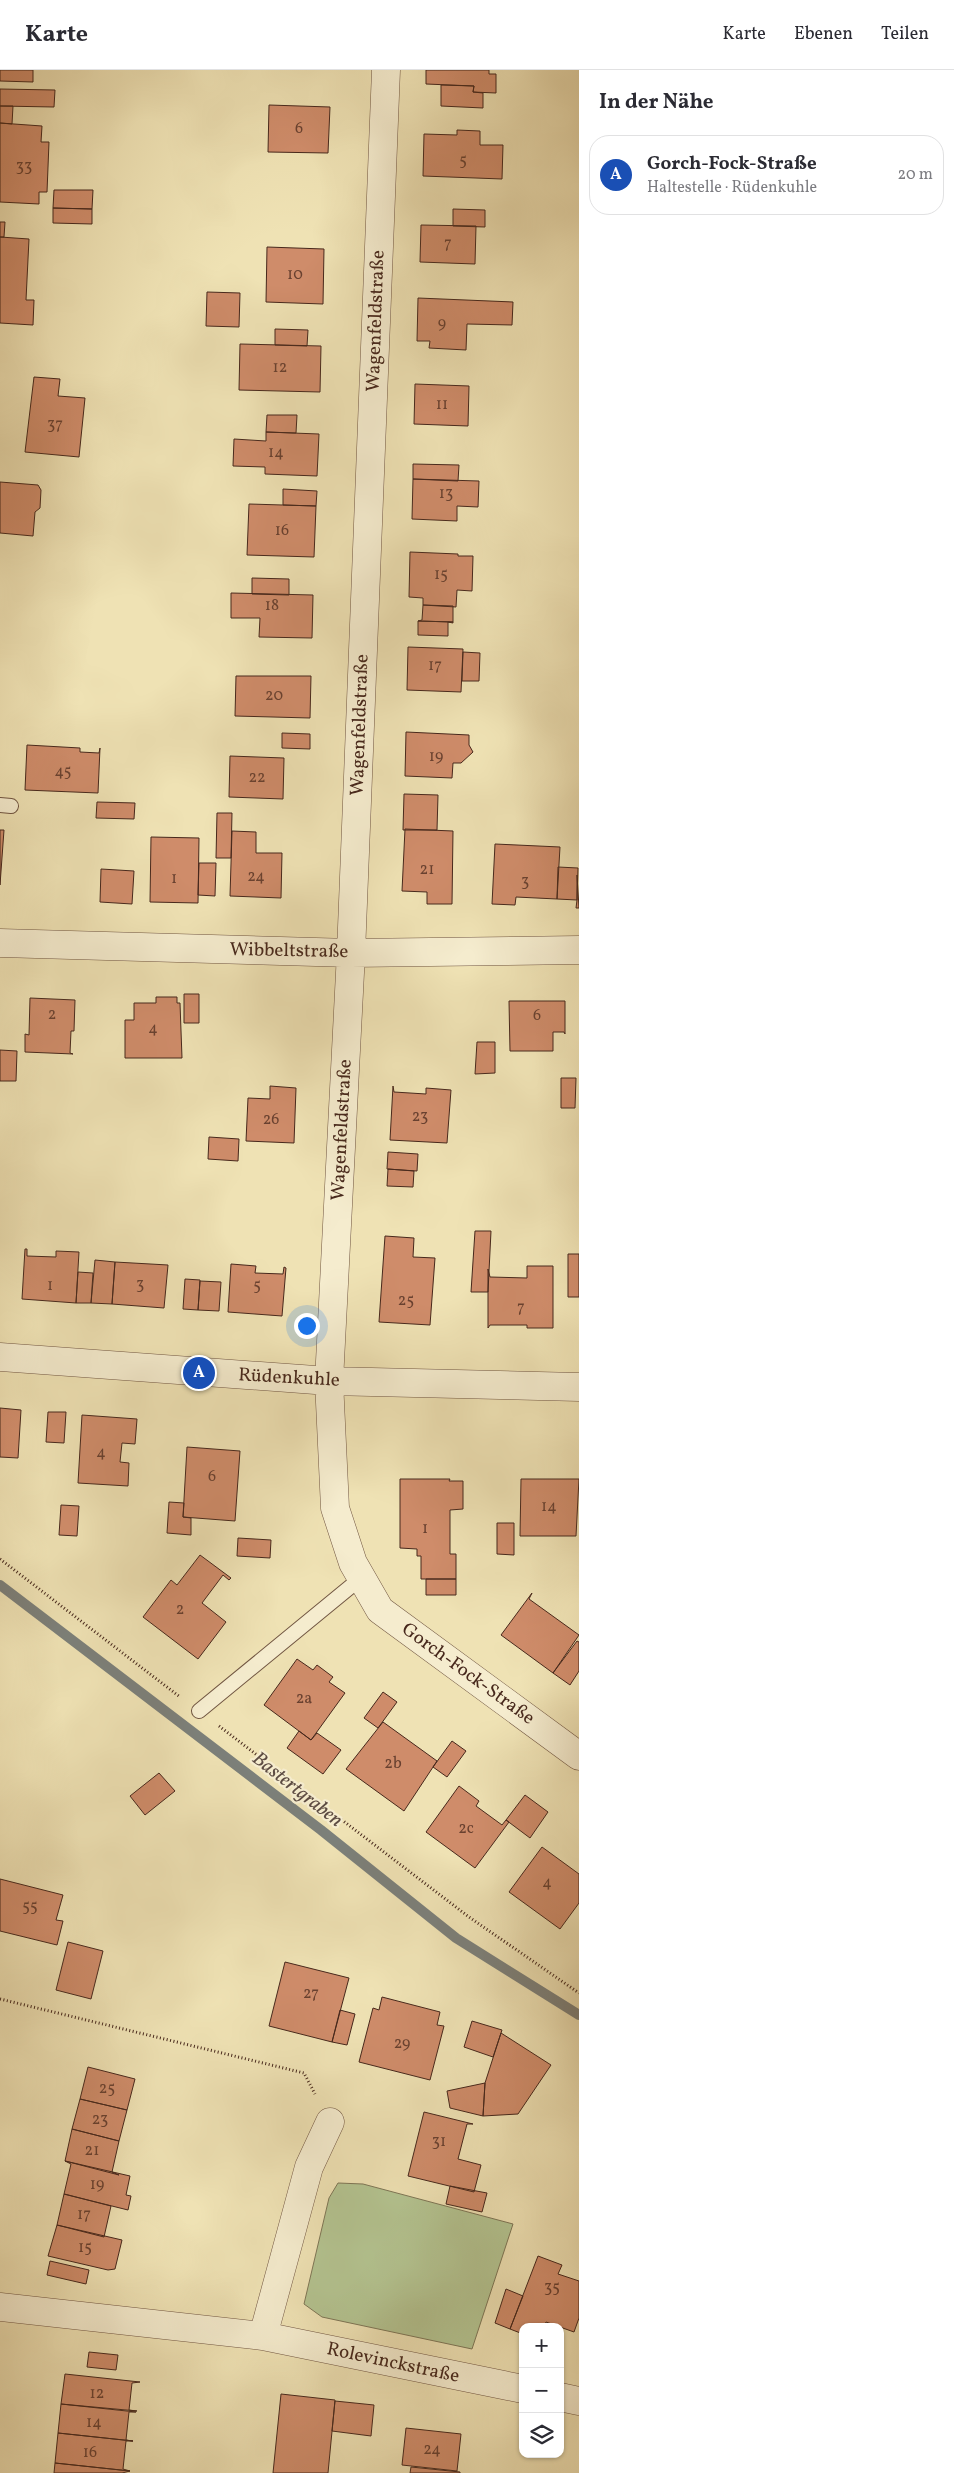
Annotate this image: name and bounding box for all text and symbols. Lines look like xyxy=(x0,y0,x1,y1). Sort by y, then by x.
text: Karte xyxy=(25,18,88,52)
text: Karte xyxy=(722,22,766,47)
text: Ebenen xyxy=(794,22,853,47)
text: Teilen xyxy=(881,22,929,47)
text: In der Nähe xyxy=(599,88,714,117)
house number: 6 xyxy=(295,118,303,140)
house number: 5 xyxy=(459,150,467,172)
text: Gorch-Fock-Straße xyxy=(647,151,817,177)
house number: 33 xyxy=(16,156,32,178)
text: A xyxy=(610,164,622,186)
text: 20 m xyxy=(898,164,933,186)
text: Haltestelle · Rüdenkuhle xyxy=(647,177,817,199)
house number: 7 xyxy=(444,233,452,255)
street label: Wagenfeldstraße xyxy=(361,250,391,392)
house number: 10 xyxy=(287,264,303,286)
house number: 9 xyxy=(438,313,446,335)
house number: 12 xyxy=(273,357,287,379)
house number: 11 xyxy=(436,394,448,416)
house number: 37 xyxy=(47,414,63,436)
house number: 14 xyxy=(268,442,284,464)
house number: 13 xyxy=(439,483,453,505)
house number: 16 xyxy=(275,520,289,542)
house number: 15 xyxy=(434,564,448,586)
house number: 18 xyxy=(265,595,279,617)
street label: Wagenfeldstraße xyxy=(345,654,375,796)
house number: 17 xyxy=(428,655,442,677)
house number: 20 xyxy=(265,685,283,707)
house number: 19 xyxy=(429,746,443,768)
house number: 45 xyxy=(55,761,71,783)
house number: 22 xyxy=(248,767,266,789)
house number: 21 xyxy=(420,859,434,881)
house number: 24 xyxy=(247,866,265,888)
house number: 1 xyxy=(171,868,177,890)
house number: 3 xyxy=(521,871,529,893)
street label: Wibbeltstraße xyxy=(229,937,349,965)
house number: 2 xyxy=(48,1004,56,1026)
house number: 6 xyxy=(533,1005,541,1027)
house number: 4 xyxy=(148,1018,158,1040)
street label: Wagenfeldstraße xyxy=(325,1059,359,1201)
house number: 23 xyxy=(412,1106,428,1128)
house number: 26 xyxy=(263,1109,279,1131)
house number: 3 xyxy=(136,1274,144,1296)
house number: 1 xyxy=(47,1275,53,1297)
house number: 5 xyxy=(253,1275,261,1297)
house number: 25 xyxy=(398,1290,414,1312)
house number: 7 xyxy=(517,1297,525,1319)
your location xyxy=(294,1313,320,1339)
pin: A xyxy=(183,1354,215,1392)
street label: Rüdenkuhle xyxy=(237,1362,341,1394)
house number: 4 xyxy=(96,1442,106,1464)
house number: 6 xyxy=(208,1466,216,1488)
house number: 14 xyxy=(541,1496,557,1518)
house number: 1 xyxy=(422,1518,428,1540)
house number: 2 xyxy=(176,1599,184,1621)
street label: Gorch-Fock-Straße xyxy=(396,1617,540,1731)
house number: 2a xyxy=(296,1688,312,1710)
water label: Bastertgraben xyxy=(246,1746,348,1834)
house number: 2b xyxy=(384,1753,402,1775)
house number: 2c xyxy=(458,1818,474,1840)
house number: 4 xyxy=(542,1872,552,1894)
house number: 55 xyxy=(22,1896,38,1918)
house number: 27 xyxy=(303,1983,319,2005)
house number: 29 xyxy=(394,2033,410,2055)
house number: 25 xyxy=(99,2078,115,2100)
house number: 23 xyxy=(92,2109,108,2131)
house number: 31 xyxy=(432,2131,446,2153)
house number: 21 xyxy=(85,2140,99,2162)
house number: 19 xyxy=(90,2174,104,2196)
house number: 17 xyxy=(77,2204,91,2226)
house number: 15 xyxy=(78,2237,92,2259)
house number: 35 xyxy=(544,2277,560,2299)
map controls xyxy=(519,2323,564,2458)
button: + xyxy=(519,2323,564,2368)
street label: Rolevinckstraße xyxy=(324,2336,462,2390)
button: − xyxy=(519,2368,564,2413)
house number: 12 xyxy=(90,2383,104,2405)
house number: 14 xyxy=(86,2412,102,2434)
button: layers xyxy=(519,2413,564,2458)
house number: 24 xyxy=(423,2439,441,2461)
house number: 16 xyxy=(83,2442,97,2464)

